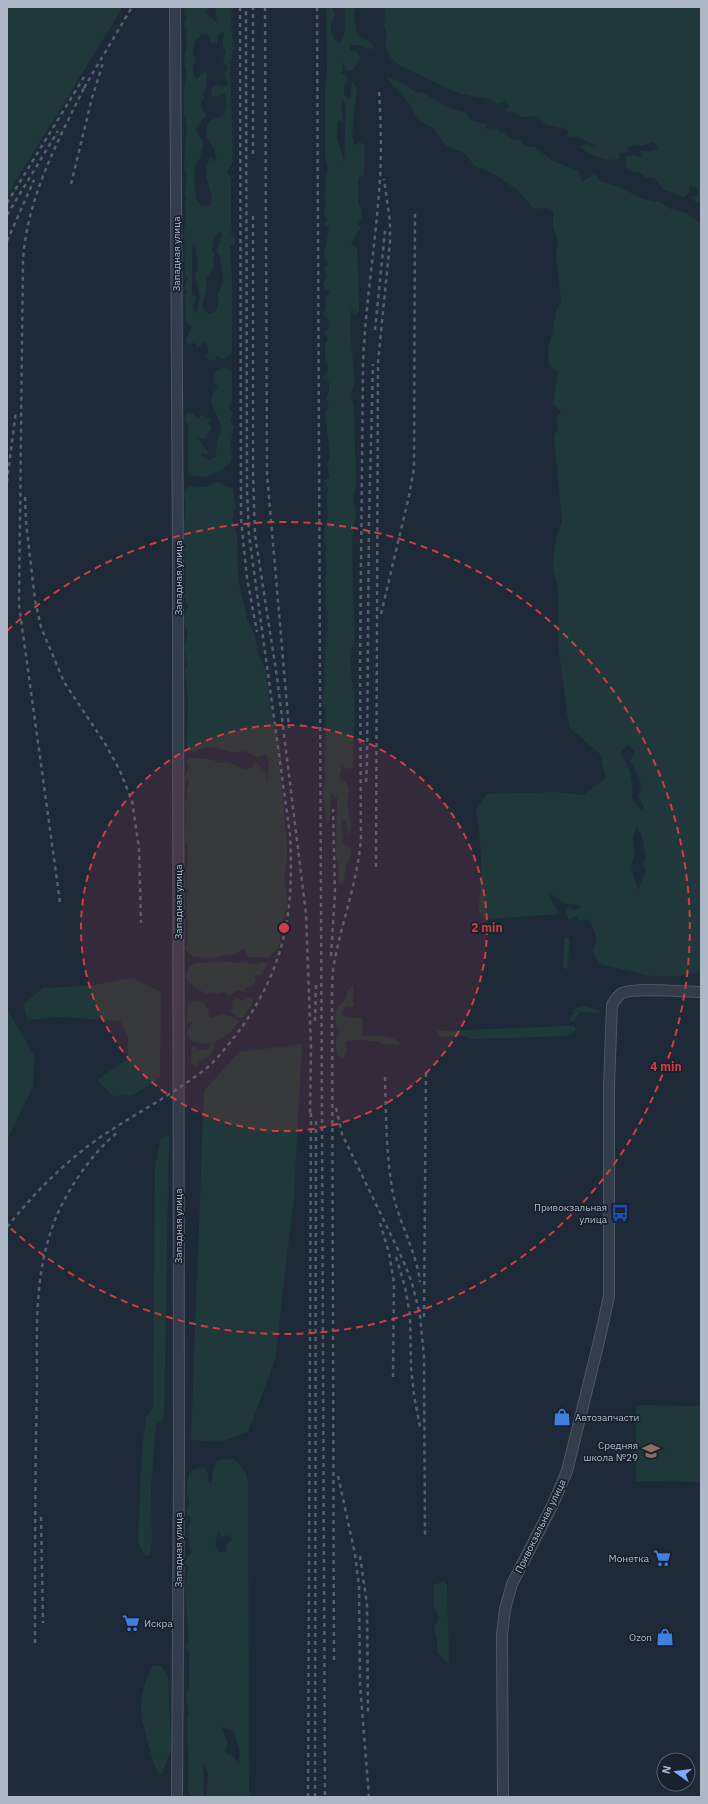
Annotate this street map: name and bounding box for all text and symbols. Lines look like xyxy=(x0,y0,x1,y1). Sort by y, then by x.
street label: Западная улица xyxy=(170,216,183,292)
street label: Западная улица xyxy=(172,540,185,616)
street label: Западная улица xyxy=(172,864,185,940)
text: 2 min xyxy=(471,920,503,935)
centre of rings xyxy=(277,921,291,935)
text: 4 min xyxy=(650,1059,682,1074)
street label: Западная улица xyxy=(172,1188,185,1264)
place label: Привокзальная улица xyxy=(534,1201,608,1226)
bus stop icon: Привокзальная улица xyxy=(610,1203,630,1223)
shop icon: Автозапчасти xyxy=(552,1407,572,1427)
place label: Автозапчасти xyxy=(575,1411,640,1424)
place label: Средняя школа №29 xyxy=(584,1439,638,1464)
school or university icon: Средняя школа №29 xyxy=(641,1441,661,1461)
street label: Привокзальная улица xyxy=(512,1476,569,1575)
street label: Западная улица xyxy=(172,1512,185,1588)
supermarket icon: Монетка xyxy=(652,1548,672,1568)
place label: Монетка xyxy=(609,1552,650,1565)
supermarket icon: Искра xyxy=(121,1613,141,1633)
place label: Искра xyxy=(144,1617,173,1630)
shop icon: Ozon xyxy=(655,1627,675,1647)
place label: Ozon xyxy=(629,1631,652,1644)
north arrow xyxy=(656,1752,696,1792)
text: N xyxy=(659,1764,674,1775)

